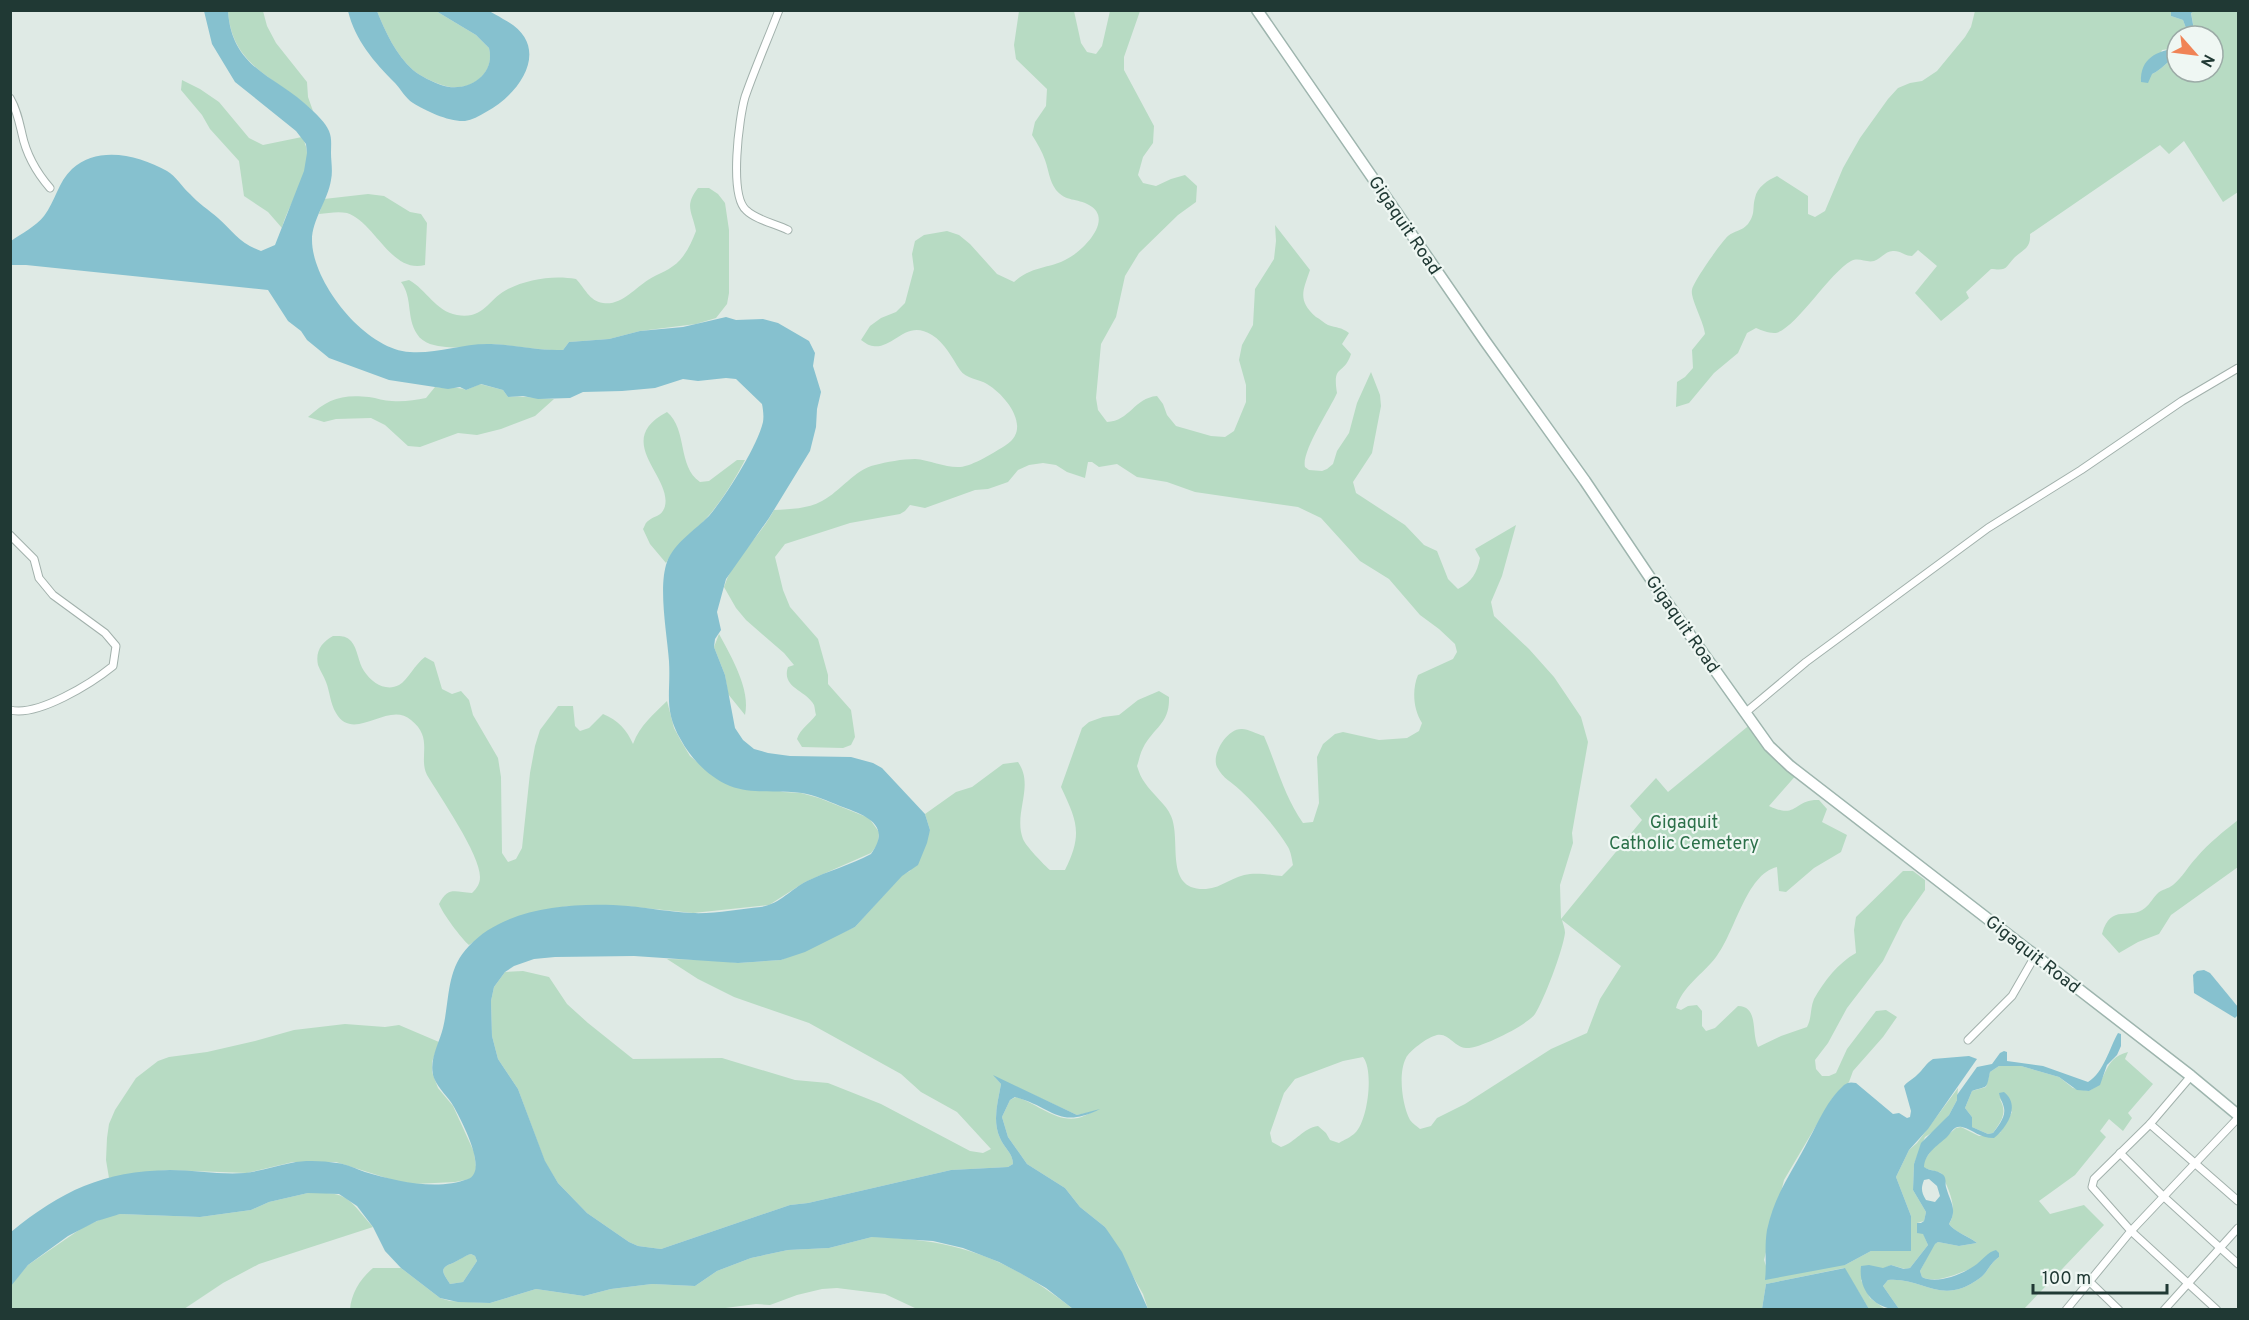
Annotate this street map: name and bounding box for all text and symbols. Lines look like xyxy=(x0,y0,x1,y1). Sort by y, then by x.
north arrow xyxy=(2165,24,2225,84)
text: N xyxy=(2195,50,2218,70)
street label: Gigaquit Road xyxy=(1362,172,1445,280)
street label: Gigaquit Road xyxy=(1640,571,1724,678)
park label: Gigaquit Catholic Cemetery xyxy=(1609,812,1759,856)
street label: Gigaquit Road xyxy=(1980,911,2084,999)
scale bar xyxy=(2033,1257,2166,1295)
text: 100 m xyxy=(2042,1268,2091,1291)

